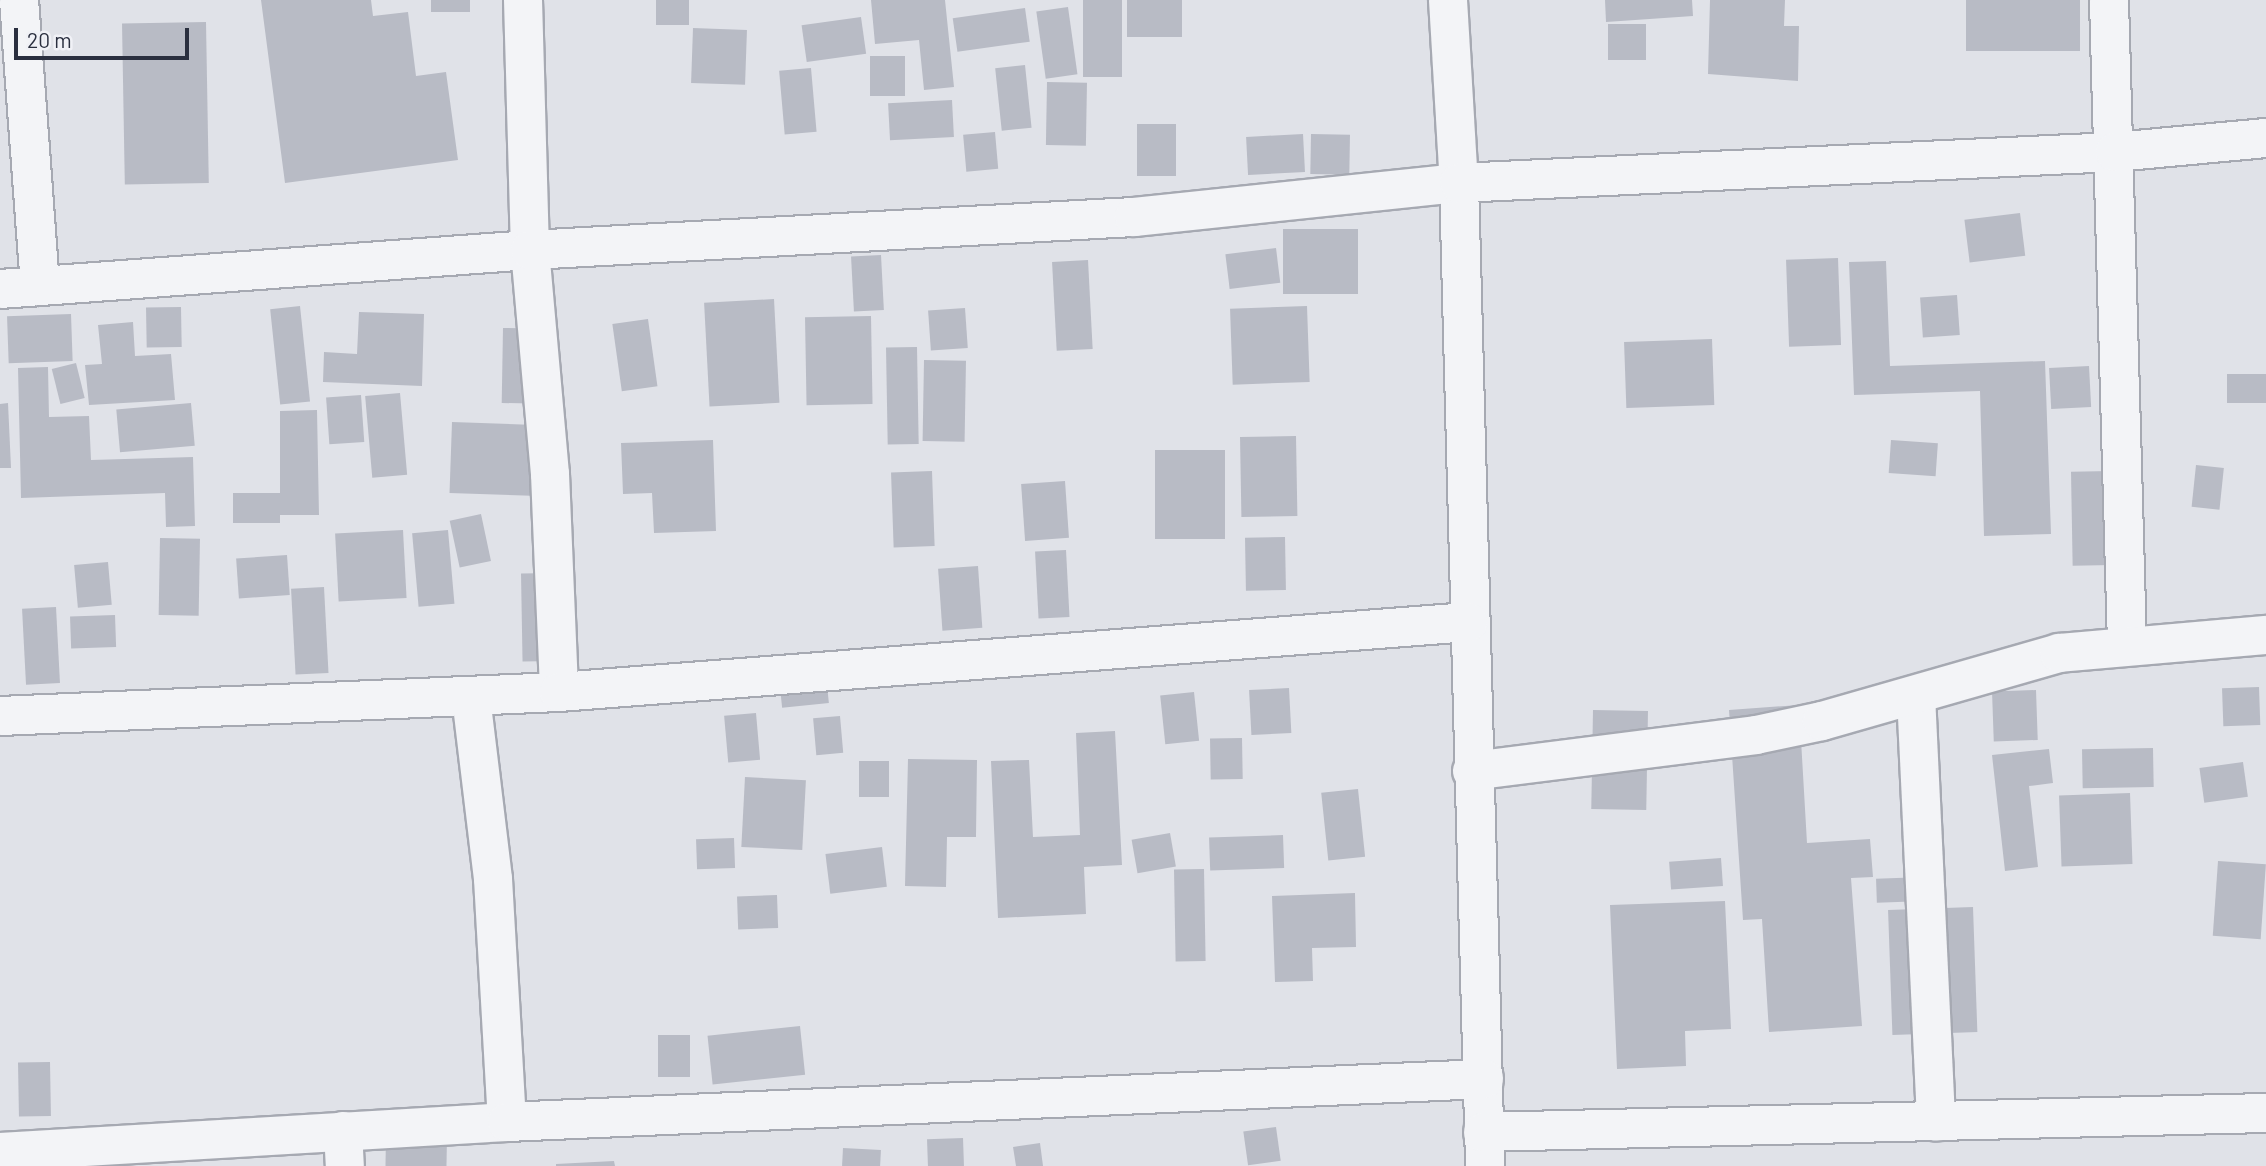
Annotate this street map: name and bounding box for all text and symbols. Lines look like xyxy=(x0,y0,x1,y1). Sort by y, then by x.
scale bar xyxy=(18,14,192,58)
text: 20 m xyxy=(27,27,72,52)

